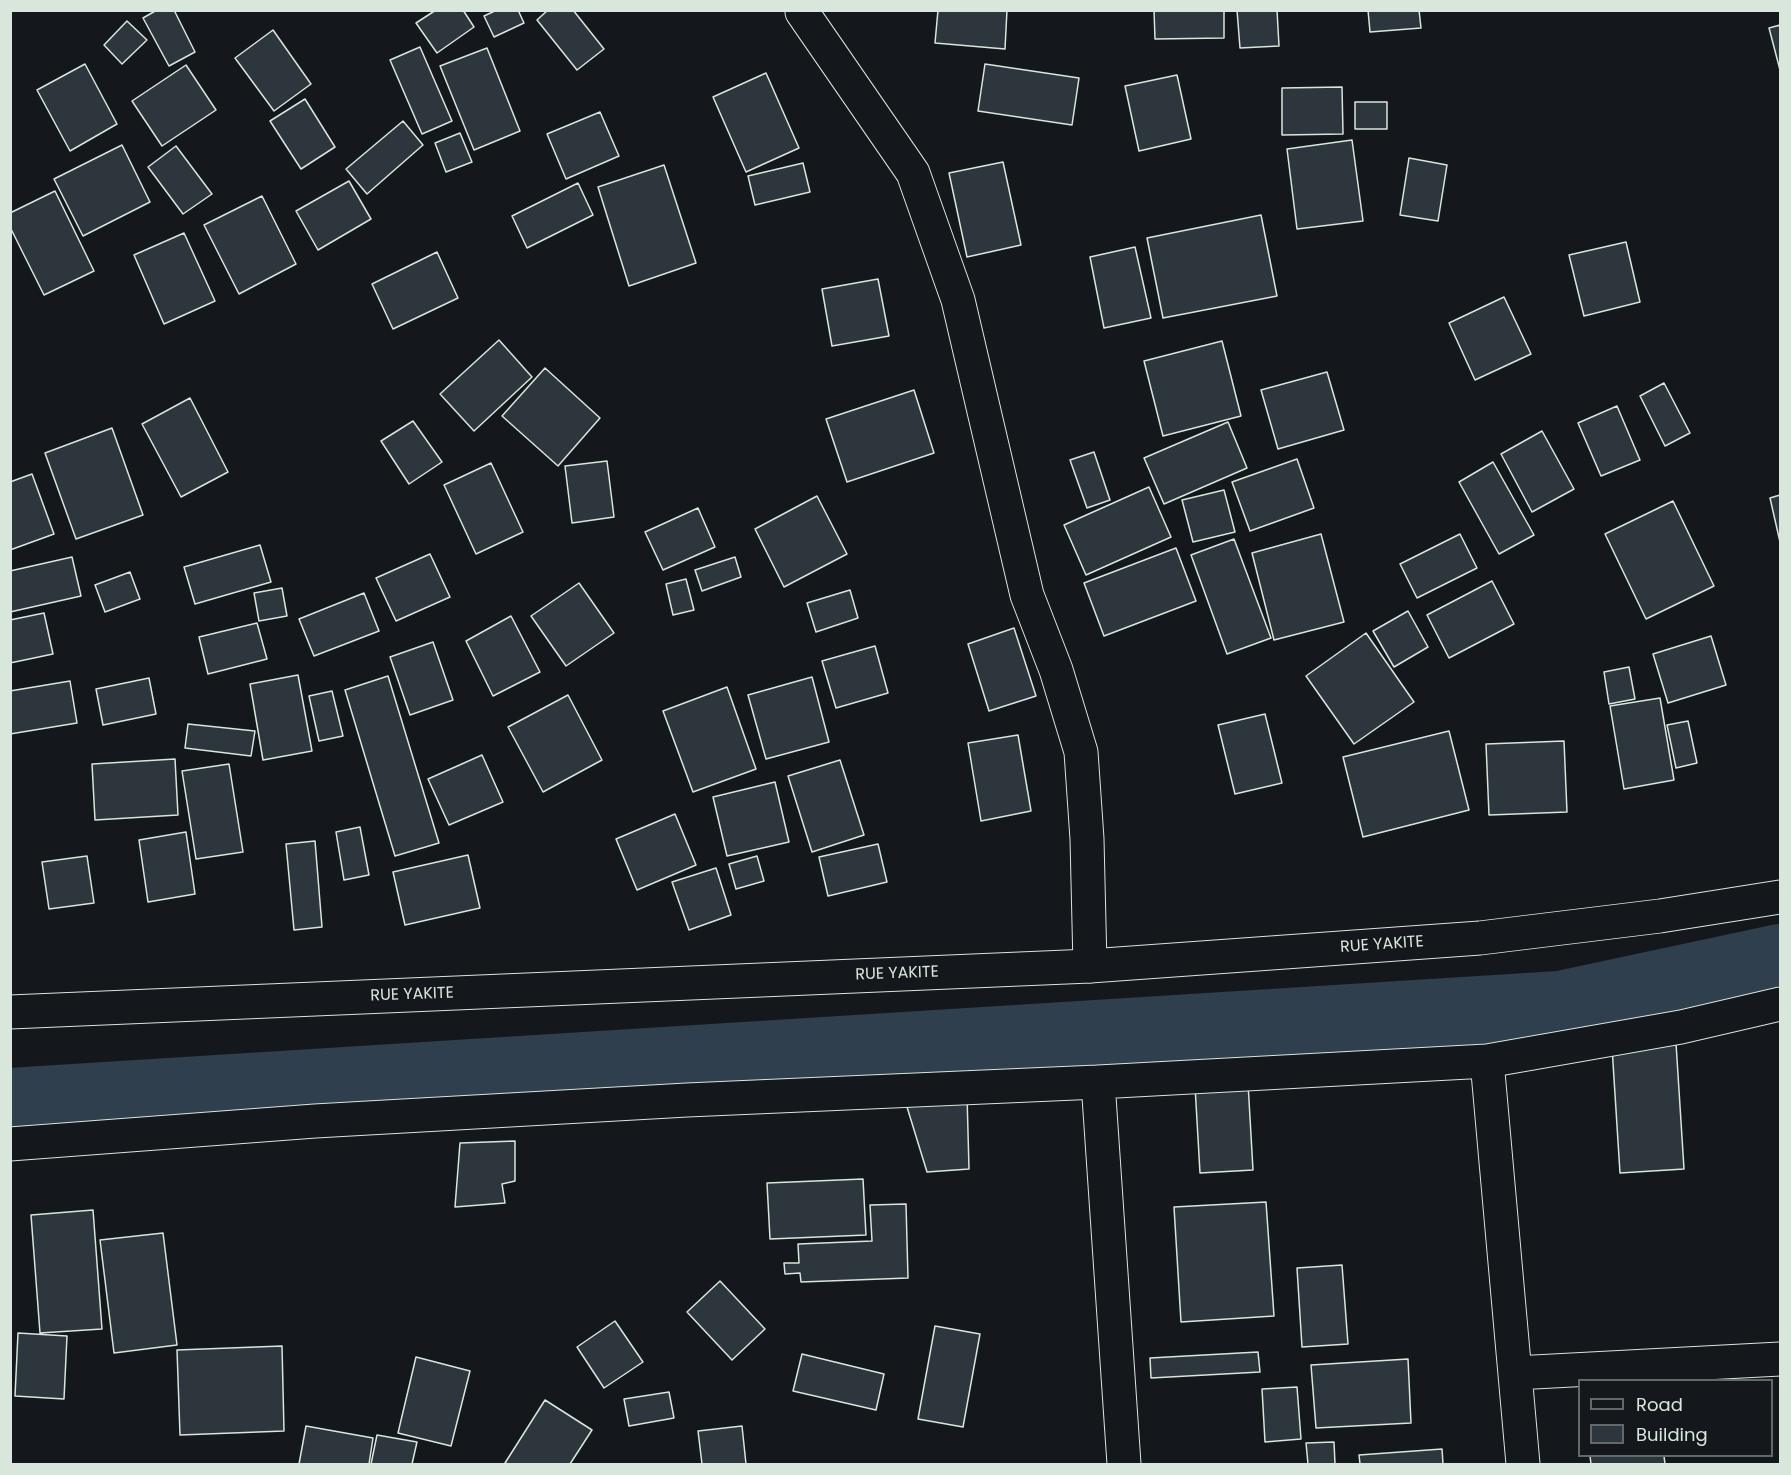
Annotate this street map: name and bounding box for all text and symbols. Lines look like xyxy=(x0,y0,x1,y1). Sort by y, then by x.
street label: RUE YAKITE xyxy=(1340,933,1424,957)
street label: RUE YAKITE xyxy=(855,963,939,985)
street label: RUE YAKITE xyxy=(370,984,454,1006)
legend xyxy=(1578,1379,1773,1457)
text: Road xyxy=(1636,1392,1683,1417)
text: Building xyxy=(1636,1422,1708,1447)

